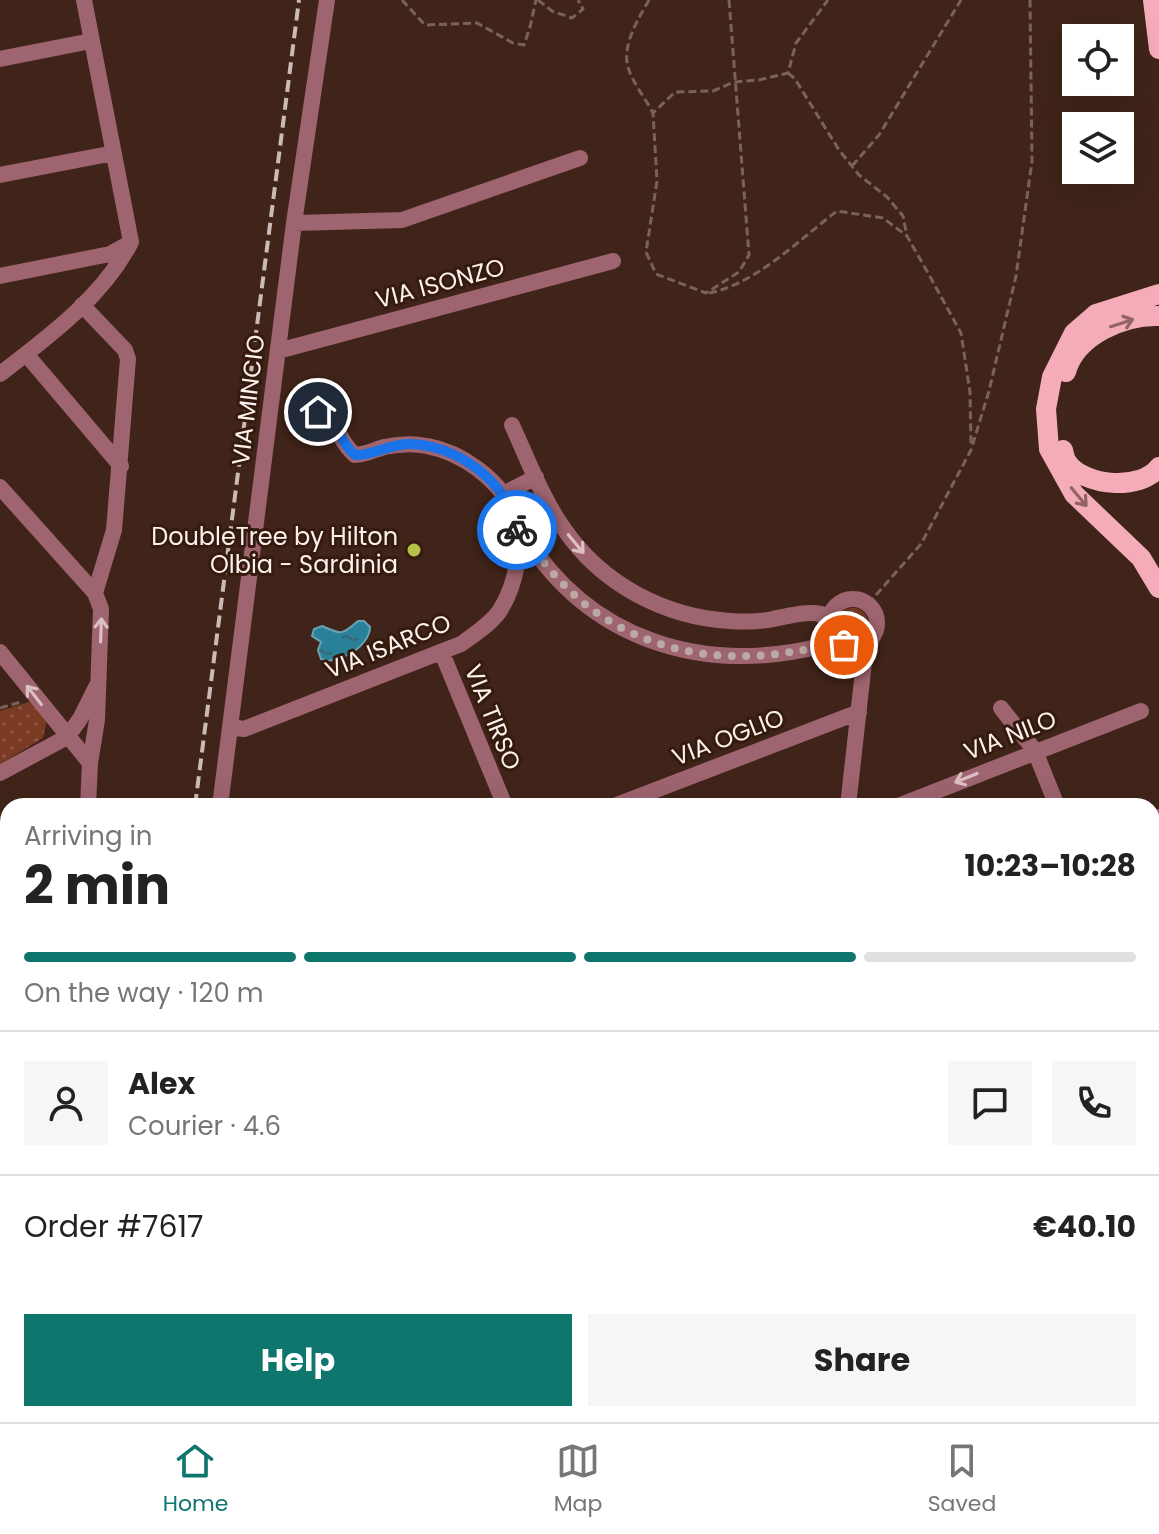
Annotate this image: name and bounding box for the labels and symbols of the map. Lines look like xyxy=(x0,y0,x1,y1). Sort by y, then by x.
street label: VIA ISONZO xyxy=(372,250,508,316)
one-way arrow xyxy=(1109,315,1134,329)
street label: VIA MINCIO xyxy=(224,333,272,467)
pin xyxy=(284,378,352,446)
one-way arrow xyxy=(1070,486,1087,507)
courier xyxy=(477,490,557,570)
place label: DoubleTree by Hilton Olbia - Sardinia xyxy=(151,520,398,581)
one-way arrow xyxy=(567,533,584,554)
marker: DoubleTree by Hilton Olbia - Sardinia xyxy=(405,541,423,559)
street label: VIA ISARCO xyxy=(320,606,456,686)
pin xyxy=(810,611,878,679)
one-way arrow xyxy=(93,617,109,644)
street label: VIA TIRSO xyxy=(457,659,529,775)
one-way arrow xyxy=(25,685,42,706)
street label: VIA OGLIO xyxy=(667,701,789,773)
street label: VIA NILO xyxy=(959,702,1061,768)
one-way arrow xyxy=(954,772,979,787)

